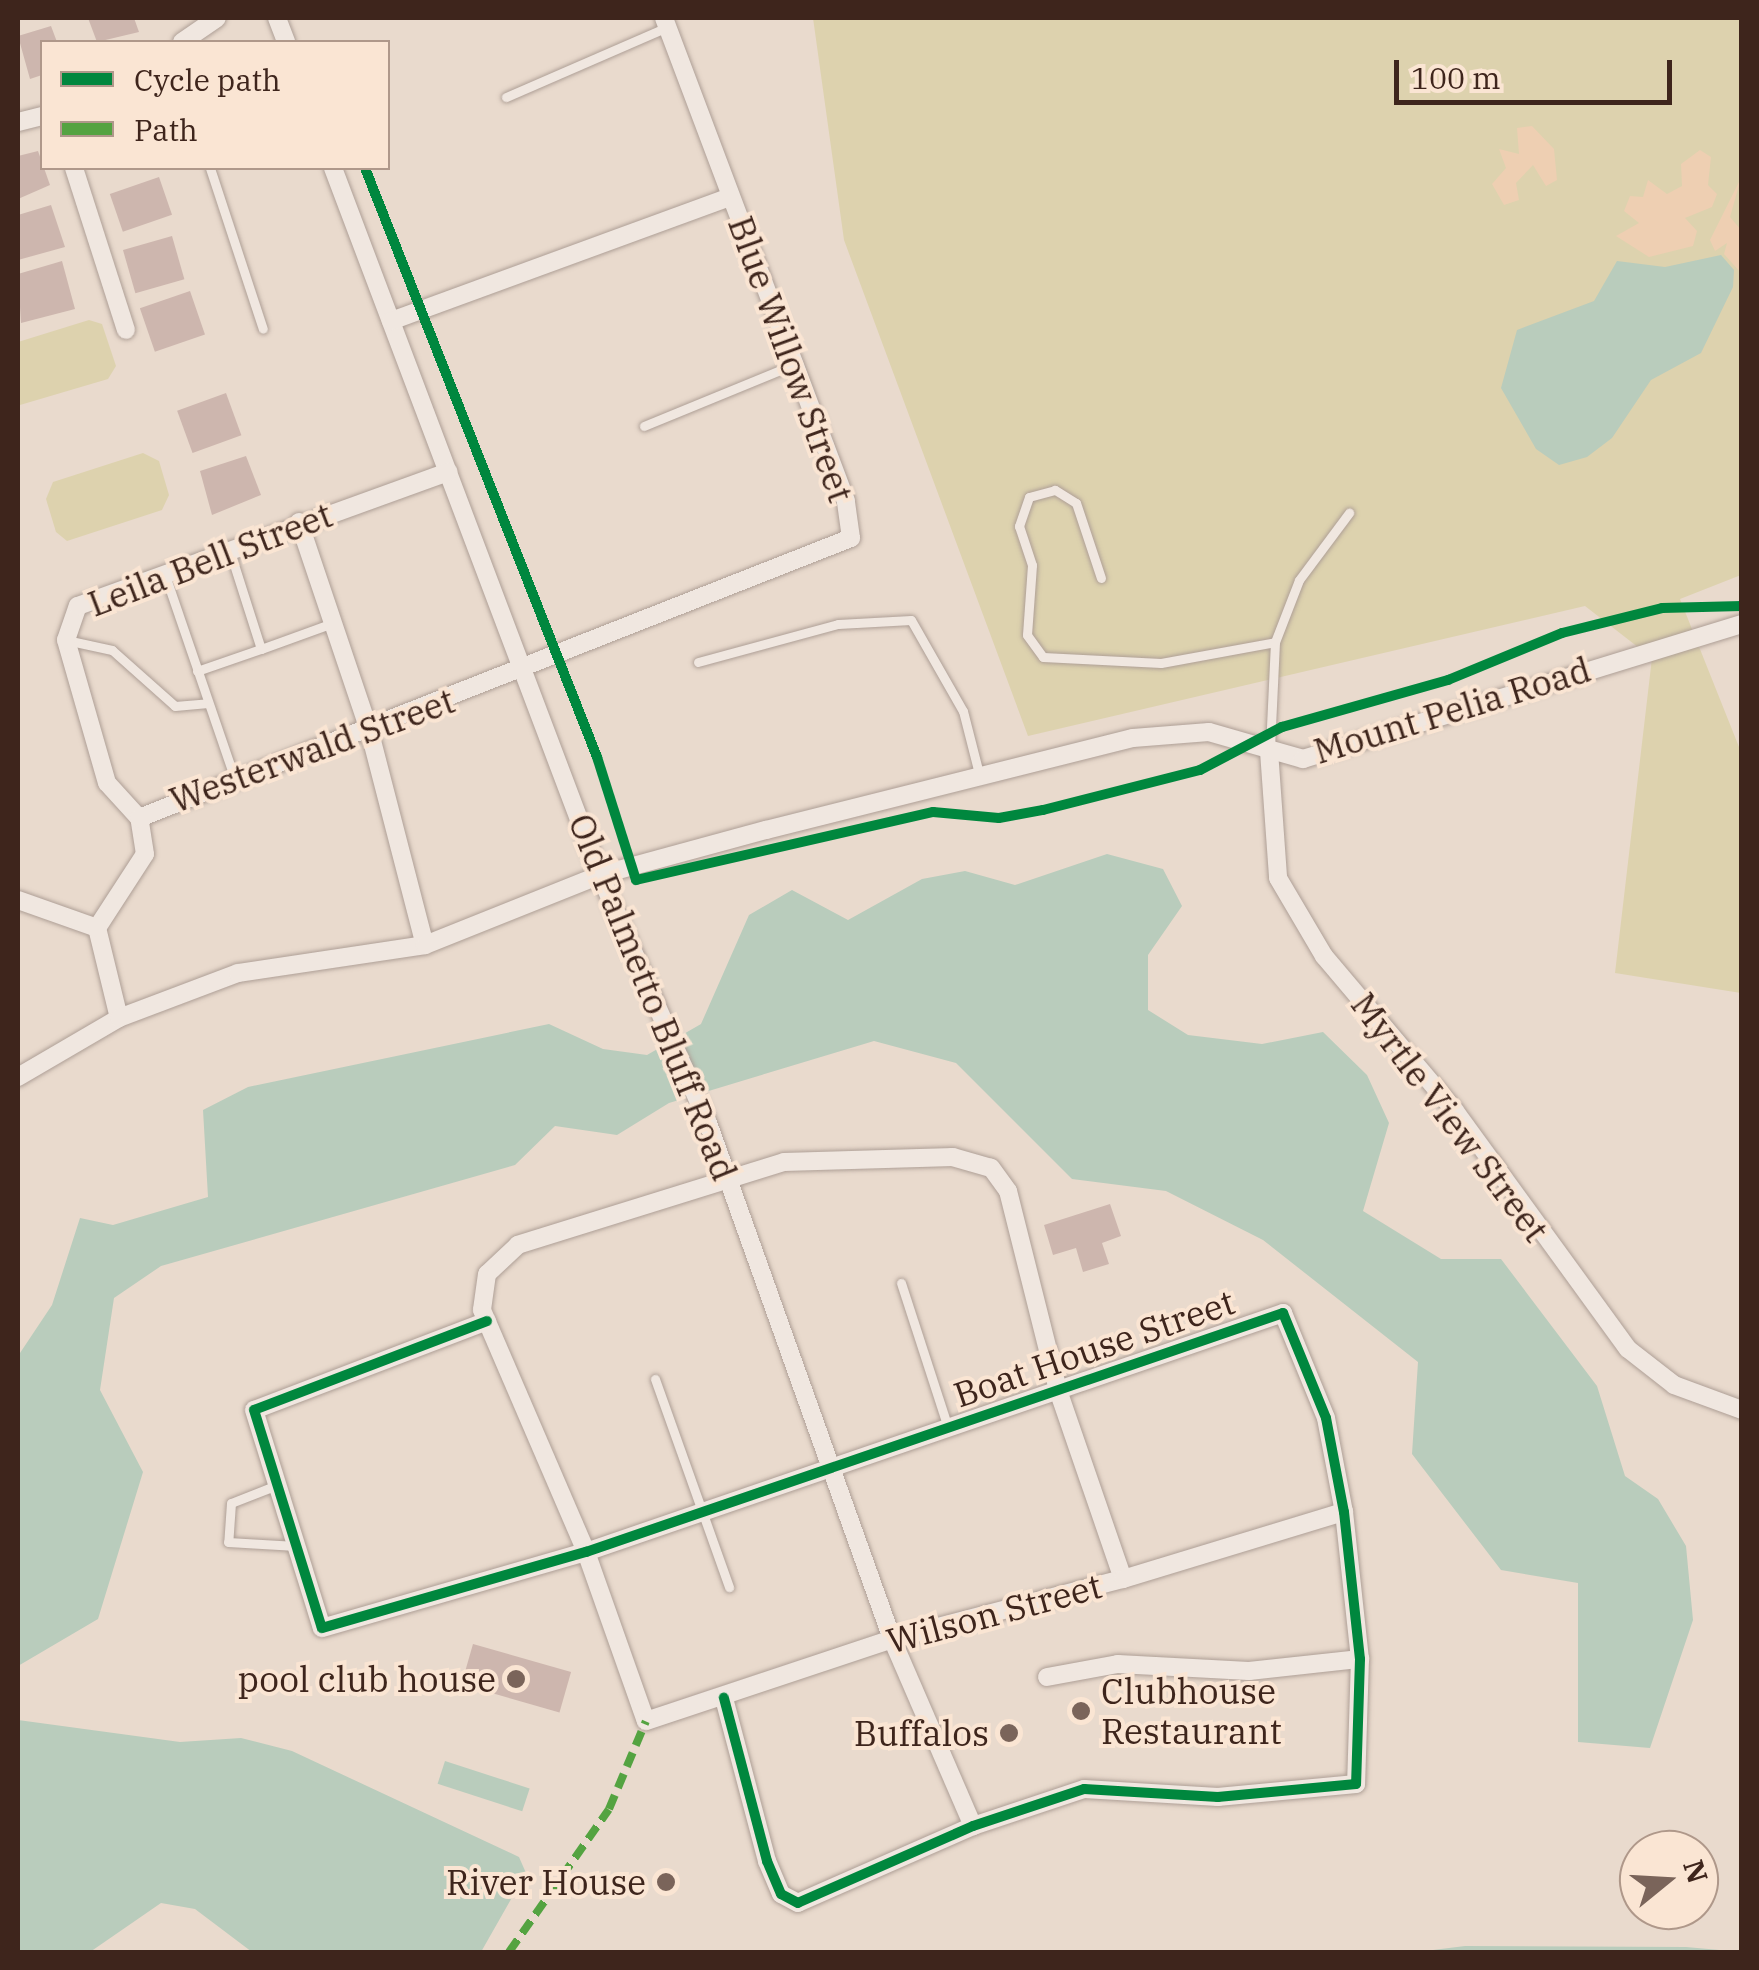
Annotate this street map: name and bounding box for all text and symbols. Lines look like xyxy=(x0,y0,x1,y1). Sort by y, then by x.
legend xyxy=(40,40,390,170)
scale bar xyxy=(1399,40,1676,102)
text: 100 m xyxy=(1411,58,1501,97)
text: Cycle path xyxy=(134,60,281,99)
text: Path xyxy=(134,110,198,149)
street label: Blue Willow Street xyxy=(720,210,862,508)
street label: Leila Bell Street xyxy=(82,493,338,625)
street label: Mount Pelia Road xyxy=(1309,648,1595,772)
street label: Westerwald Street xyxy=(164,679,460,821)
street label: Old Palmetto Bluff Road xyxy=(560,808,746,1186)
street label: Myrtle View Street xyxy=(1343,984,1557,1250)
street label: Boat House Street xyxy=(948,1280,1240,1416)
street label: Wilson Street xyxy=(882,1564,1106,1662)
place label: pool club house xyxy=(237,1658,496,1700)
marker: pool club house xyxy=(505,1668,527,1690)
place label: Clubhouse Restaurant xyxy=(1101,1670,1282,1752)
marker: Clubhouse Restaurant xyxy=(1070,1700,1092,1722)
place label: Buffalos xyxy=(854,1712,989,1754)
marker: Buffalos xyxy=(998,1722,1020,1744)
north arrow xyxy=(1619,1830,1719,1930)
text: N xyxy=(1675,1855,1717,1887)
place label: River House xyxy=(446,1861,646,1903)
marker: River House xyxy=(655,1871,677,1893)

